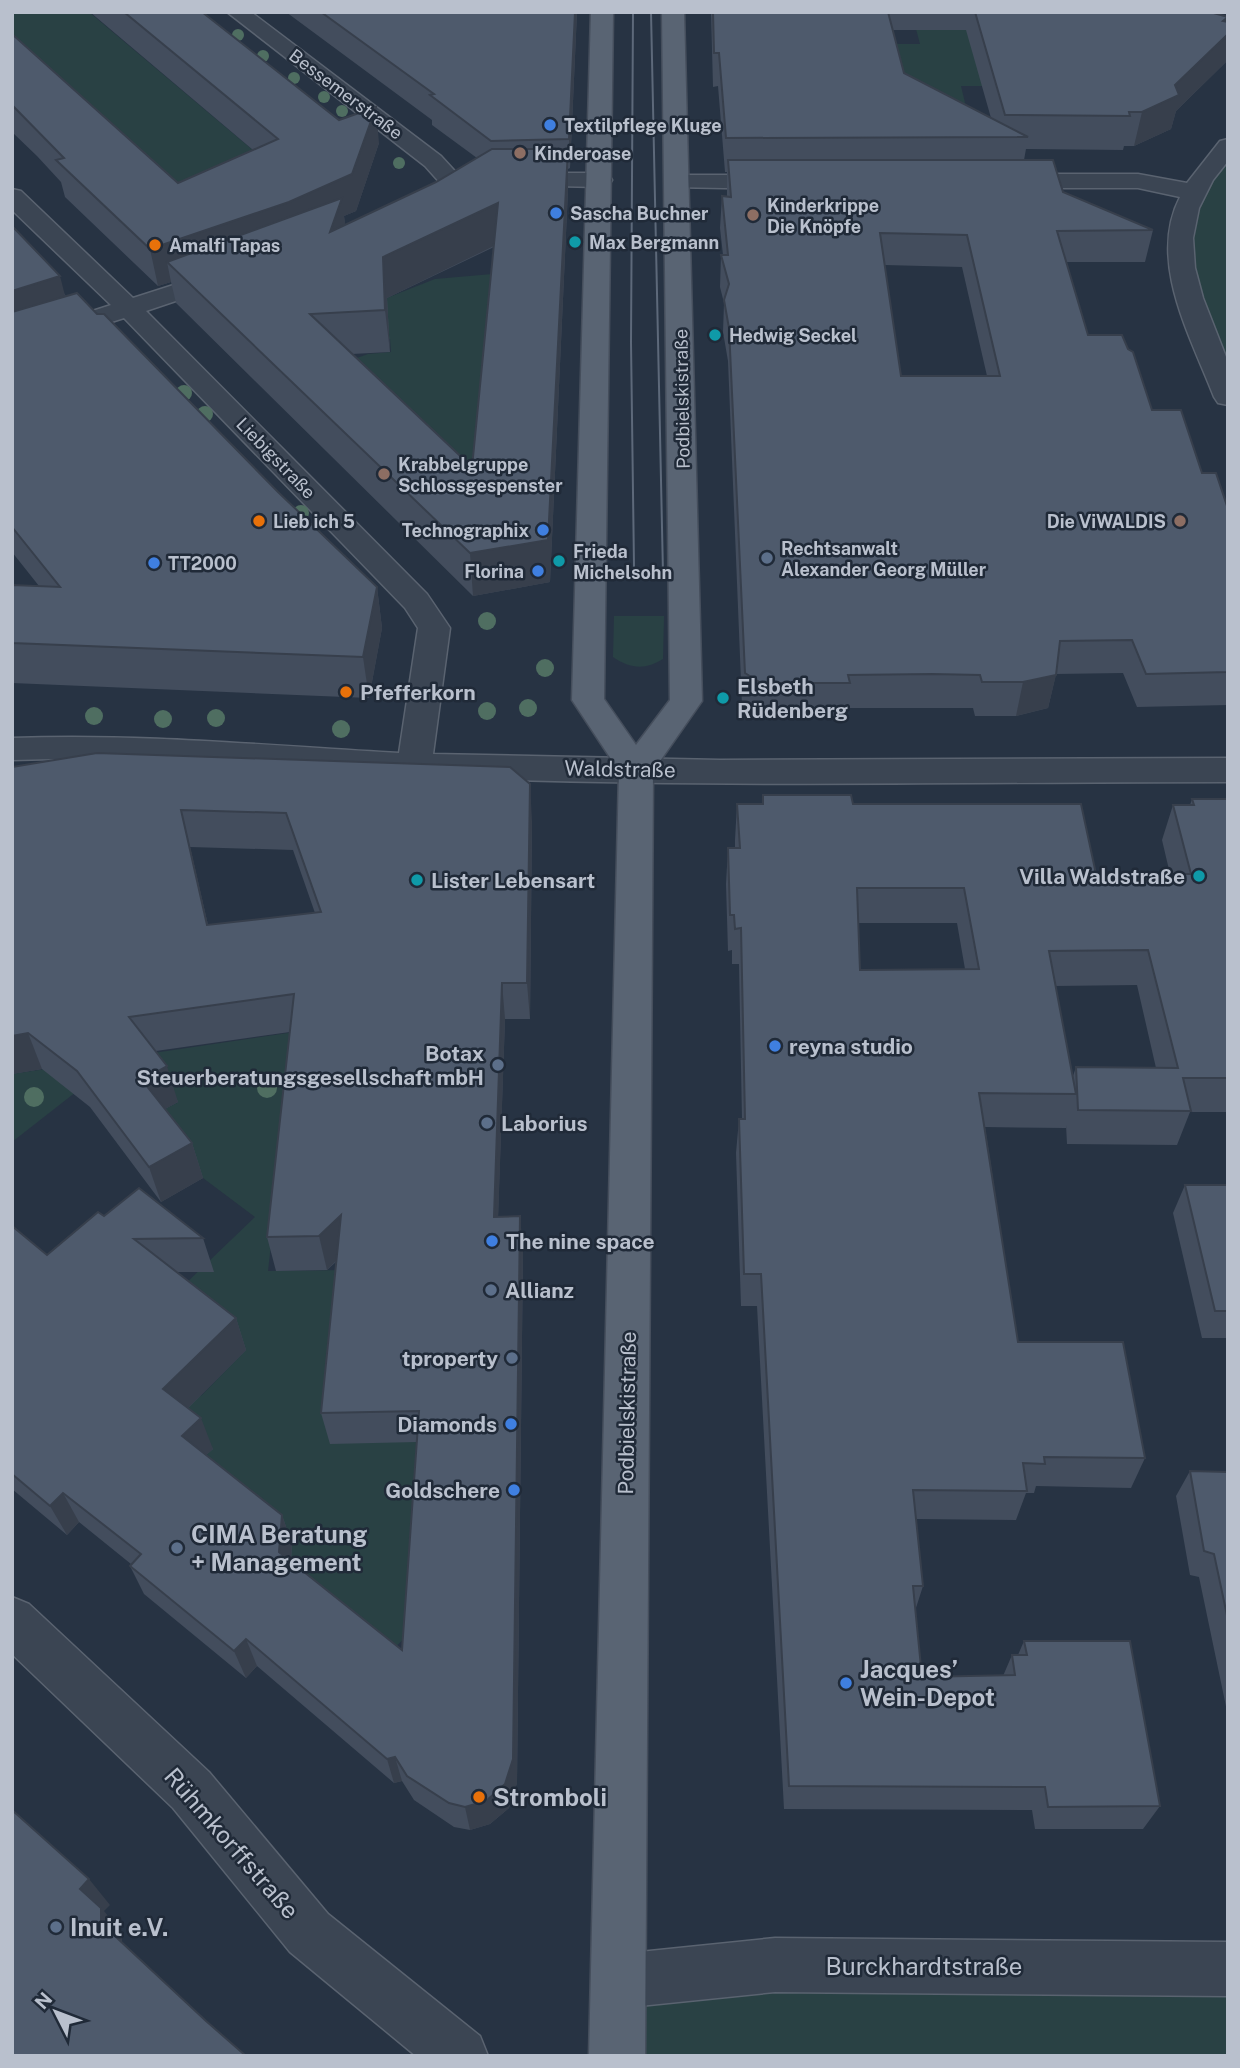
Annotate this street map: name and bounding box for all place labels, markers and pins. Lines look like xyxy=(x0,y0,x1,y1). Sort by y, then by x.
place label: Textilpflege Kluge xyxy=(564,115,722,136)
marker: Textilpflege Kluge xyxy=(542,117,558,133)
place label: Kinderoase xyxy=(534,143,631,164)
marker: Kinderoase xyxy=(512,145,528,161)
place label: Kinderkrippe Die Knöpfe xyxy=(767,195,879,237)
place label: Sascha Buchner xyxy=(570,203,709,224)
marker: Sascha Buchner xyxy=(548,205,564,221)
marker: Kinderkrippe Die Knöpfe xyxy=(745,207,761,223)
place label: Max Bergmann xyxy=(589,232,719,253)
marker: Max Bergmann xyxy=(567,234,583,250)
place label: Amalfi Tapas xyxy=(169,235,280,256)
marker: Amalfi Tapas xyxy=(147,237,163,253)
place label: Hedwig Seckel xyxy=(729,325,857,346)
marker: Hedwig Seckel xyxy=(707,327,723,343)
place label: Krabbelgruppe Schlossgespenster xyxy=(398,454,563,496)
marker: Krabbelgruppe Schlossgespenster xyxy=(376,466,392,482)
place label: Lieb ich 5 xyxy=(273,511,355,532)
place label: Die ViWALDIS xyxy=(1047,511,1166,532)
marker: Lieb ich 5 xyxy=(251,513,267,529)
marker: Die ViWALDIS xyxy=(1172,513,1188,529)
place label: Technographix xyxy=(402,520,529,541)
marker: Technographix xyxy=(535,522,551,538)
place label: Rechtsanwalt Alexander Georg Müller xyxy=(781,538,987,580)
place label: Frieda Michelsohn xyxy=(573,541,672,583)
marker: Rechtsanwalt Alexander Georg Müller xyxy=(759,550,775,566)
place label: TT2000 xyxy=(168,553,237,574)
marker: Frieda Michelsohn xyxy=(551,553,567,569)
marker: TT2000 xyxy=(146,555,162,571)
place label: Florina xyxy=(464,561,524,582)
marker: Florina xyxy=(530,563,546,579)
place label: Elsbeth Rüdenberg xyxy=(737,674,848,723)
place label: Pfefferkorn xyxy=(360,680,476,705)
marker: Pfefferkorn xyxy=(338,684,354,700)
marker: Elsbeth Rüdenberg xyxy=(715,690,731,706)
place label: Villa Waldstraße xyxy=(1019,864,1185,889)
place label: Lister Lebensart xyxy=(431,868,595,893)
marker: Villa Waldstraße xyxy=(1191,868,1207,884)
marker: Lister Lebensart xyxy=(409,872,425,888)
place label: reyna studio xyxy=(789,1034,913,1059)
marker: reyna studio xyxy=(767,1038,783,1054)
place label: Botax Steuerberatungsgesellschaft mbH xyxy=(137,1041,484,1090)
marker: Botax Steuerberatungsgesellschaft mbH xyxy=(490,1057,506,1073)
place label: Laborius xyxy=(501,1111,588,1136)
marker: Laborius xyxy=(479,1115,495,1131)
place label: The nine space xyxy=(506,1229,655,1254)
marker: The nine space xyxy=(484,1233,500,1249)
place label: Allianz xyxy=(505,1278,574,1303)
marker: Allianz xyxy=(483,1282,499,1298)
place label: tproperty xyxy=(402,1346,498,1371)
marker: tproperty xyxy=(504,1350,520,1366)
place label: Diamonds xyxy=(397,1412,497,1437)
marker: Diamonds xyxy=(503,1416,519,1432)
place label: Goldschere xyxy=(385,1478,500,1503)
marker: Goldschere xyxy=(506,1482,522,1498)
place label: CIMA Beratung + Management xyxy=(191,1520,367,1576)
marker: CIMA Beratung + Management xyxy=(169,1540,185,1556)
place label: Jacques’ Wein-Depot xyxy=(860,1655,995,1711)
marker: Jacques’ Wein-Depot xyxy=(838,1675,854,1691)
place label: Stromboli xyxy=(493,1783,607,1811)
marker: Stromboli xyxy=(471,1789,487,1805)
place label: Inuit e.V. xyxy=(70,1913,169,1941)
marker: Inuit e.V. xyxy=(48,1919,64,1935)

